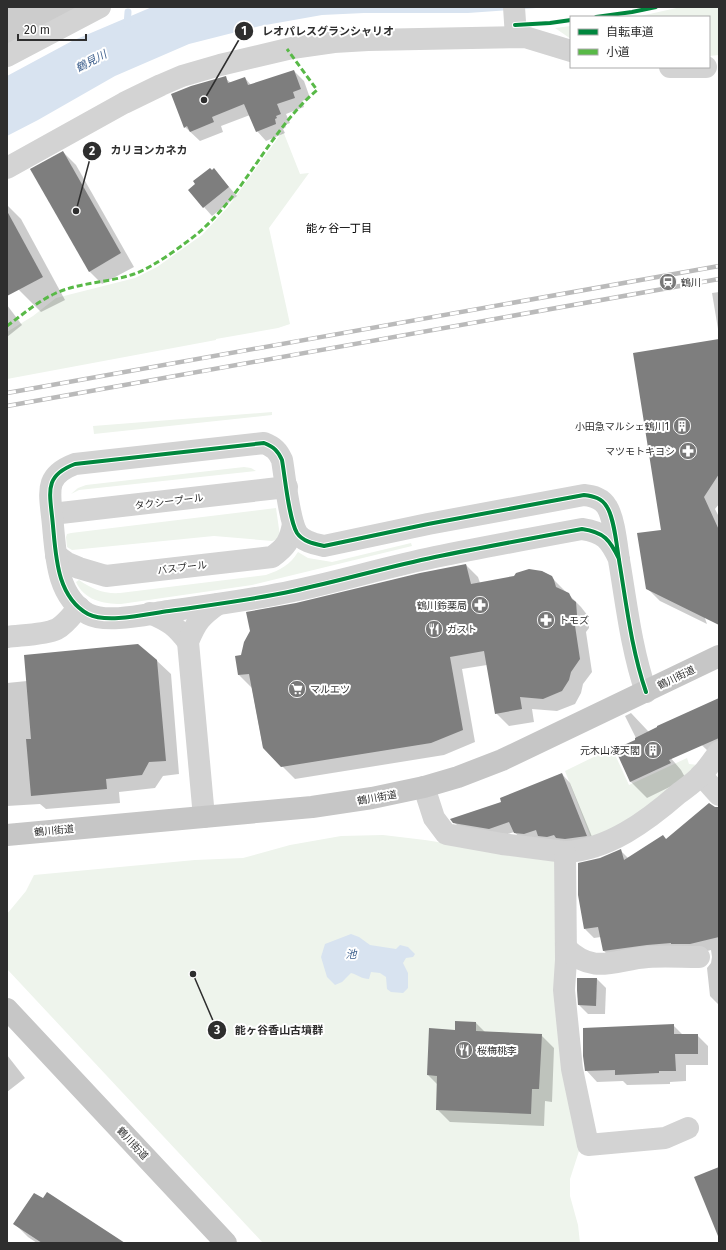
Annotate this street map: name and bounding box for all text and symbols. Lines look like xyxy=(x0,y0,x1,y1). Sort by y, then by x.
scale bar xyxy=(18,16,86,42)
legend xyxy=(570,16,710,68)
callout: レオパレスグランシャリオ xyxy=(234,20,402,43)
text: 20 m xyxy=(24,23,50,37)
text: 1 xyxy=(241,24,247,38)
text: レオパレスグランシャリオ xyxy=(262,25,394,38)
text: 自転車道 xyxy=(606,25,654,39)
text: 小道 xyxy=(606,45,630,59)
water label: 鶴見川 xyxy=(74,47,110,75)
callout: カリヨンカネカ xyxy=(82,139,195,162)
text: 2 xyxy=(89,144,95,158)
text: カリヨンカネカ xyxy=(111,144,188,157)
district label: 能ヶ谷一丁目 xyxy=(306,222,372,235)
station icon: 鶴川 xyxy=(658,272,678,292)
place label: 鶴川 xyxy=(681,277,701,289)
building icon: 小田急マルシェ鶴川1 xyxy=(672,416,692,436)
place label: 小田急マルシェ鶴川1 xyxy=(575,421,669,433)
pharmacy icon: マツモトキヨシ xyxy=(678,441,698,461)
place label: マツモトキヨシ xyxy=(605,446,675,458)
street label: タクシープール xyxy=(134,492,204,512)
street label: バスプール xyxy=(157,559,208,577)
pharmacy icon: 鶴川鈴薬局 xyxy=(470,595,490,615)
place label: 鶴川鈴薬局 xyxy=(417,600,467,612)
pharmacy icon: トモズ xyxy=(536,610,556,630)
place label: トモズ xyxy=(559,615,589,627)
restaurant icon: ガスト xyxy=(424,619,444,639)
place label: ガスト xyxy=(447,624,477,636)
street label: 鶴川街道 xyxy=(656,664,697,692)
supermarket icon: マルエツ xyxy=(287,679,307,699)
place label: マルエツ xyxy=(310,684,350,696)
building icon: 元木山凌天閣 xyxy=(643,740,663,760)
place label: 元木山凌天閣 xyxy=(580,745,640,757)
street label: 鶴川街道 xyxy=(356,789,398,807)
street label: 鶴川街道 xyxy=(34,823,75,839)
water label: 池 xyxy=(346,948,358,961)
callout: 能ヶ谷香山古墳群 xyxy=(207,1019,331,1042)
text: 3 xyxy=(213,1023,220,1037)
text: 能ヶ谷香山古墳群 xyxy=(235,1024,323,1037)
restaurant icon: 桜梅桃李 xyxy=(454,1040,474,1060)
place label: 桜梅桃李 xyxy=(477,1045,517,1057)
street label: 鶴川街道 xyxy=(114,1125,150,1162)

